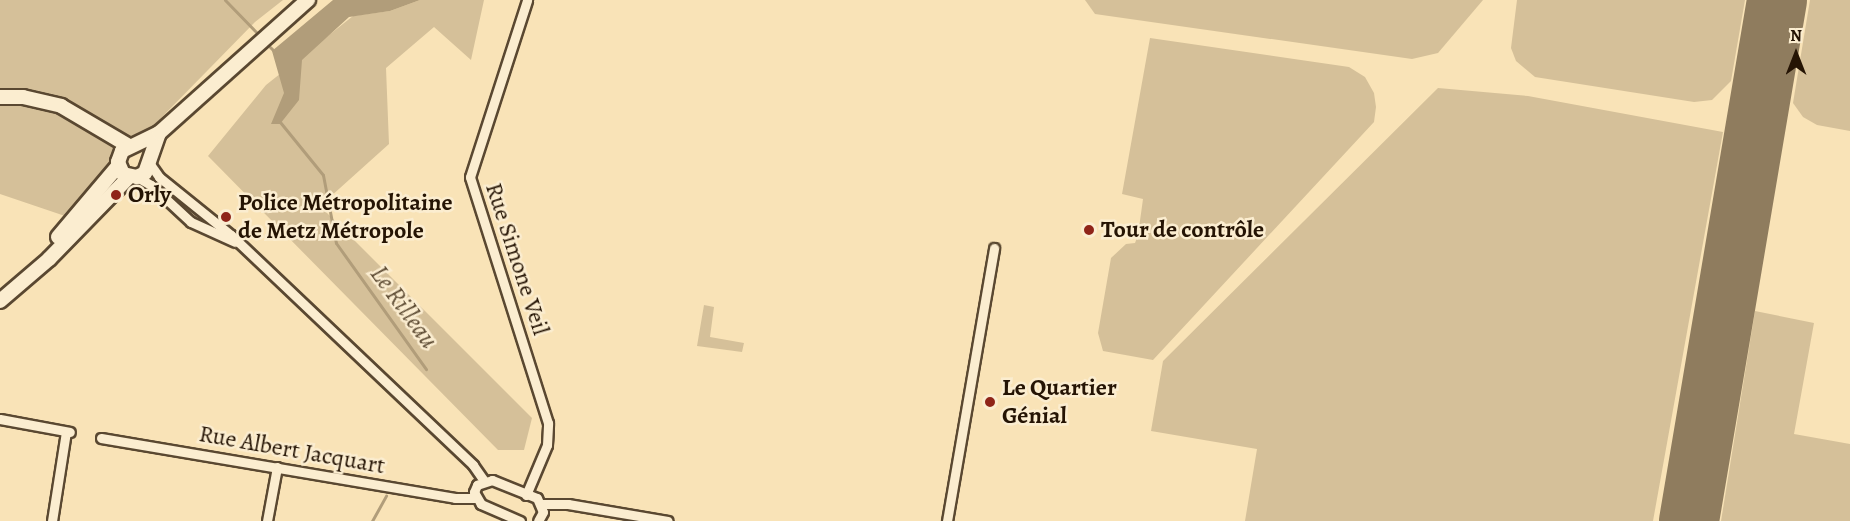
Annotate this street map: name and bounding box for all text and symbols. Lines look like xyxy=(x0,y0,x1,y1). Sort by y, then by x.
north arrow xyxy=(1766,24,1826,84)
text: N xyxy=(1790,25,1802,47)
street label: Rue Simone Veil xyxy=(479,179,555,339)
place label: Orly xyxy=(128,181,171,209)
marker: Orly xyxy=(109,188,123,202)
place label: Police Métropolitaine de Metz Métropole xyxy=(238,189,453,245)
marker: Police Métropolitaine de Metz Métropole xyxy=(219,210,233,224)
place label: Tour de contrôle xyxy=(1101,216,1264,244)
marker: Tour de contrôle xyxy=(1082,223,1096,237)
water label: Le Rilleau xyxy=(363,259,445,355)
place label: Le Quartier Génial xyxy=(1002,374,1117,430)
marker: Le Quartier Génial xyxy=(983,395,997,409)
street label: Rue Albert Jacquart xyxy=(197,419,387,481)

